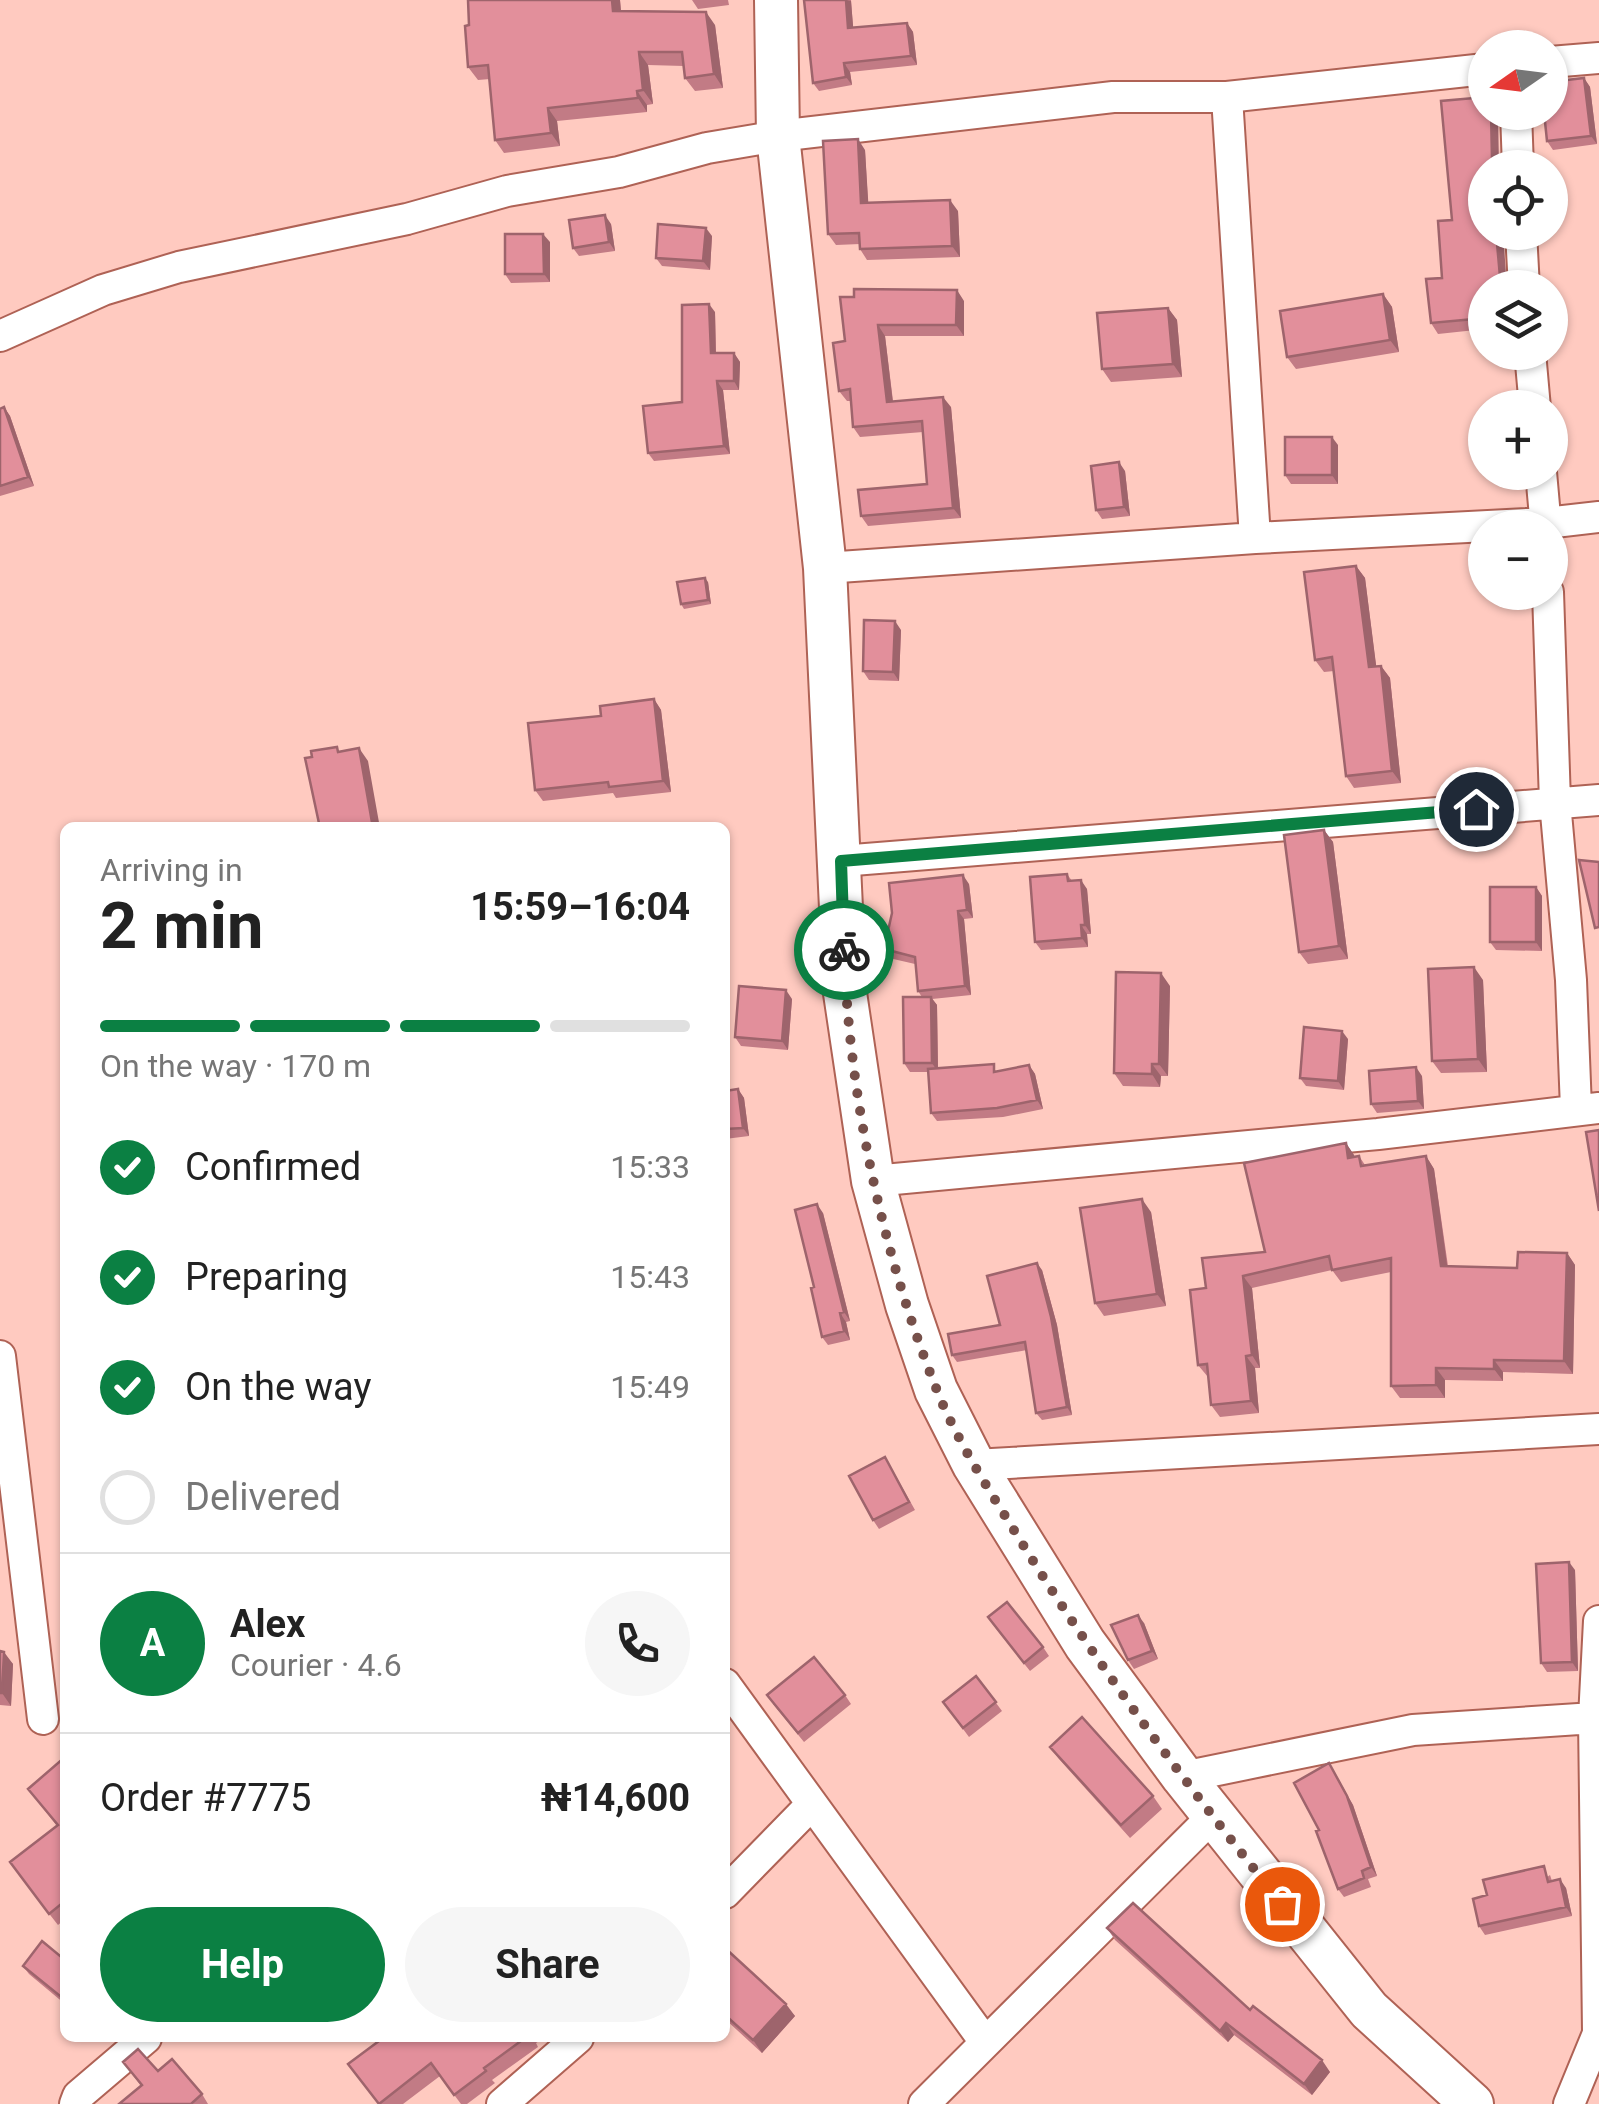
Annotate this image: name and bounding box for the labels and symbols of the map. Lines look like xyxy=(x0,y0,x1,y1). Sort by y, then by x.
north arrow xyxy=(1468,30,1568,130)
pin xyxy=(1434,767,1519,852)
courier xyxy=(794,900,894,1000)
pin xyxy=(1240,1862,1325,1947)

